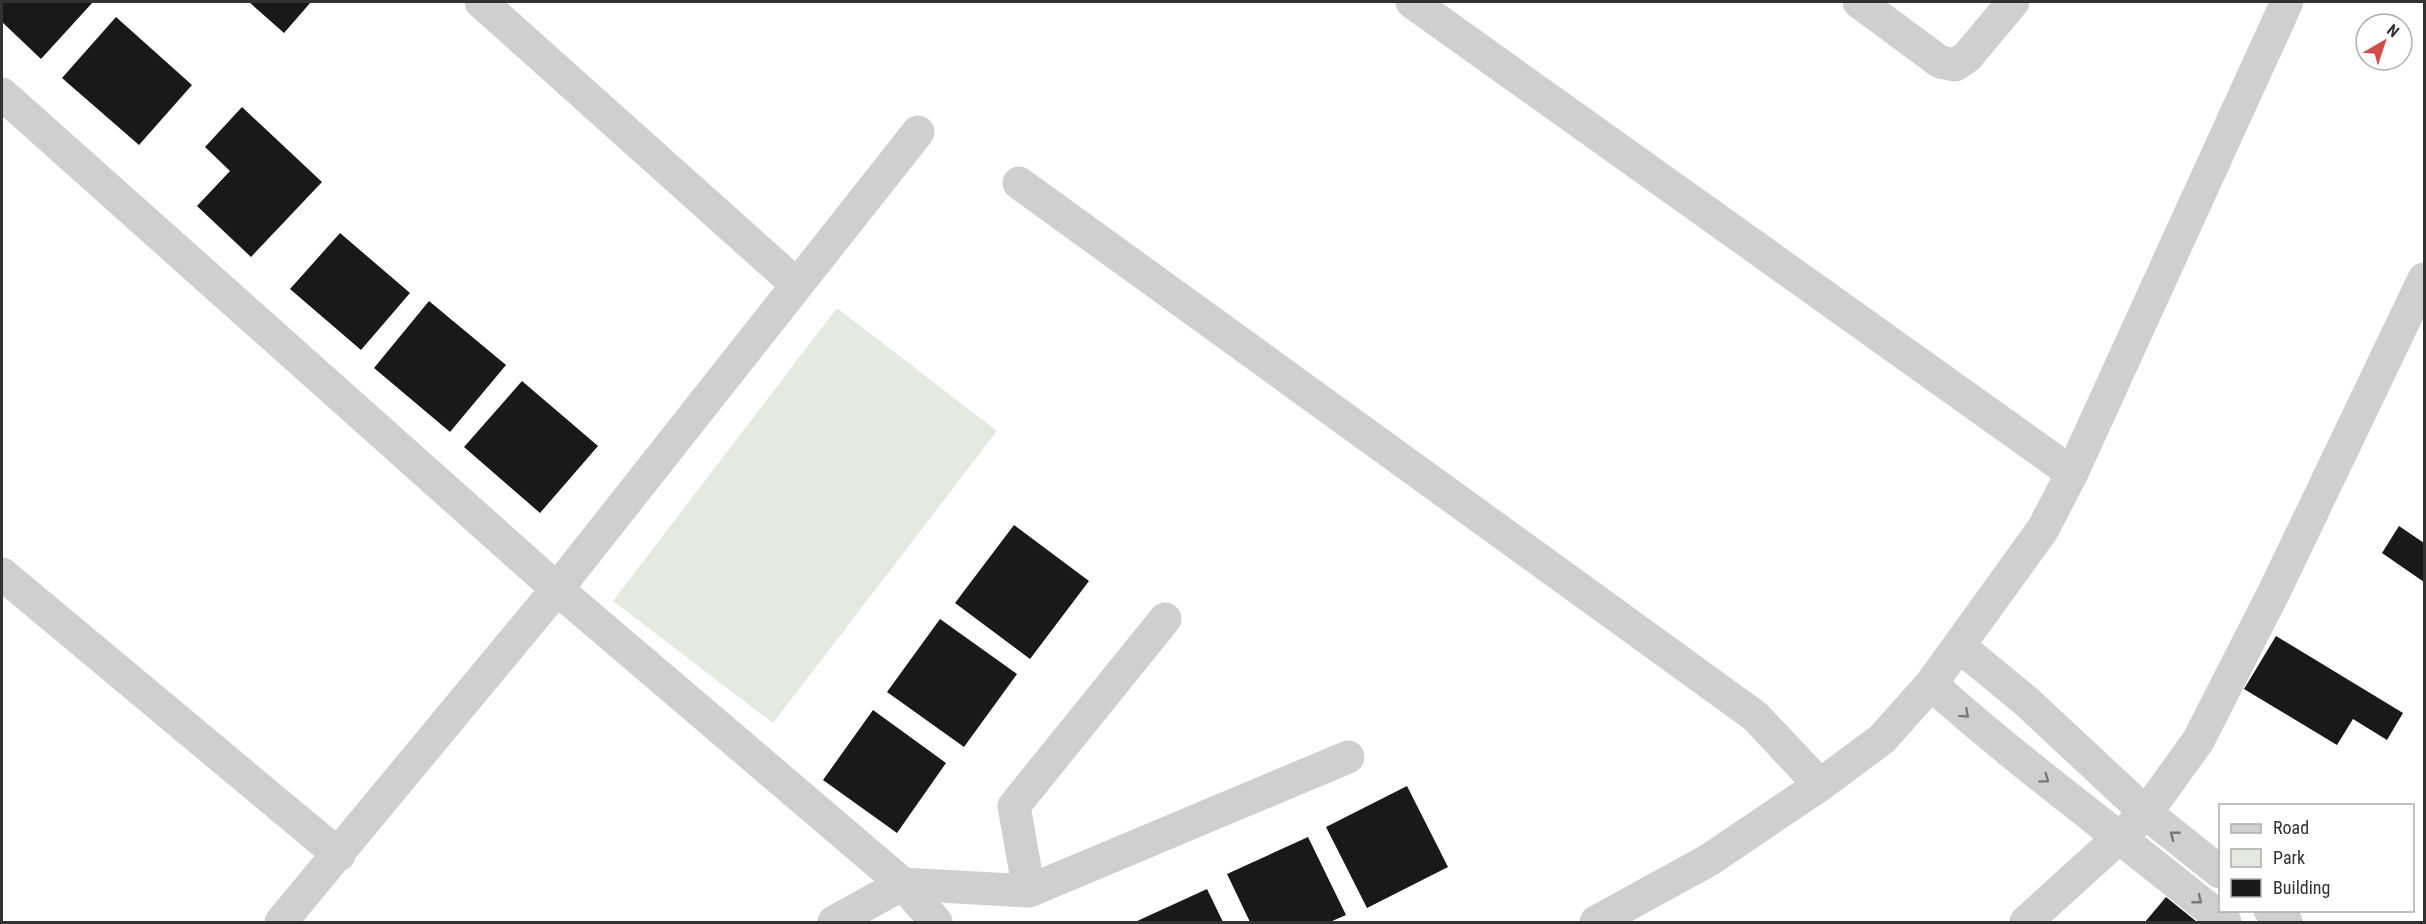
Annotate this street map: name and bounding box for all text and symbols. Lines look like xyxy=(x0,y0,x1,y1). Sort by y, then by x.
north arrow xyxy=(2354,12,2414,72)
text: N xyxy=(2383,20,2403,41)
one-way arrow xyxy=(1958,707,1969,718)
one-way arrow xyxy=(2038,772,2049,783)
legend xyxy=(2219,804,2414,912)
text: Road xyxy=(2273,817,2309,838)
one-way arrow xyxy=(2170,832,2181,843)
text: Park xyxy=(2273,847,2305,868)
text: Building xyxy=(2273,877,2330,898)
one-way arrow xyxy=(2191,893,2202,904)

